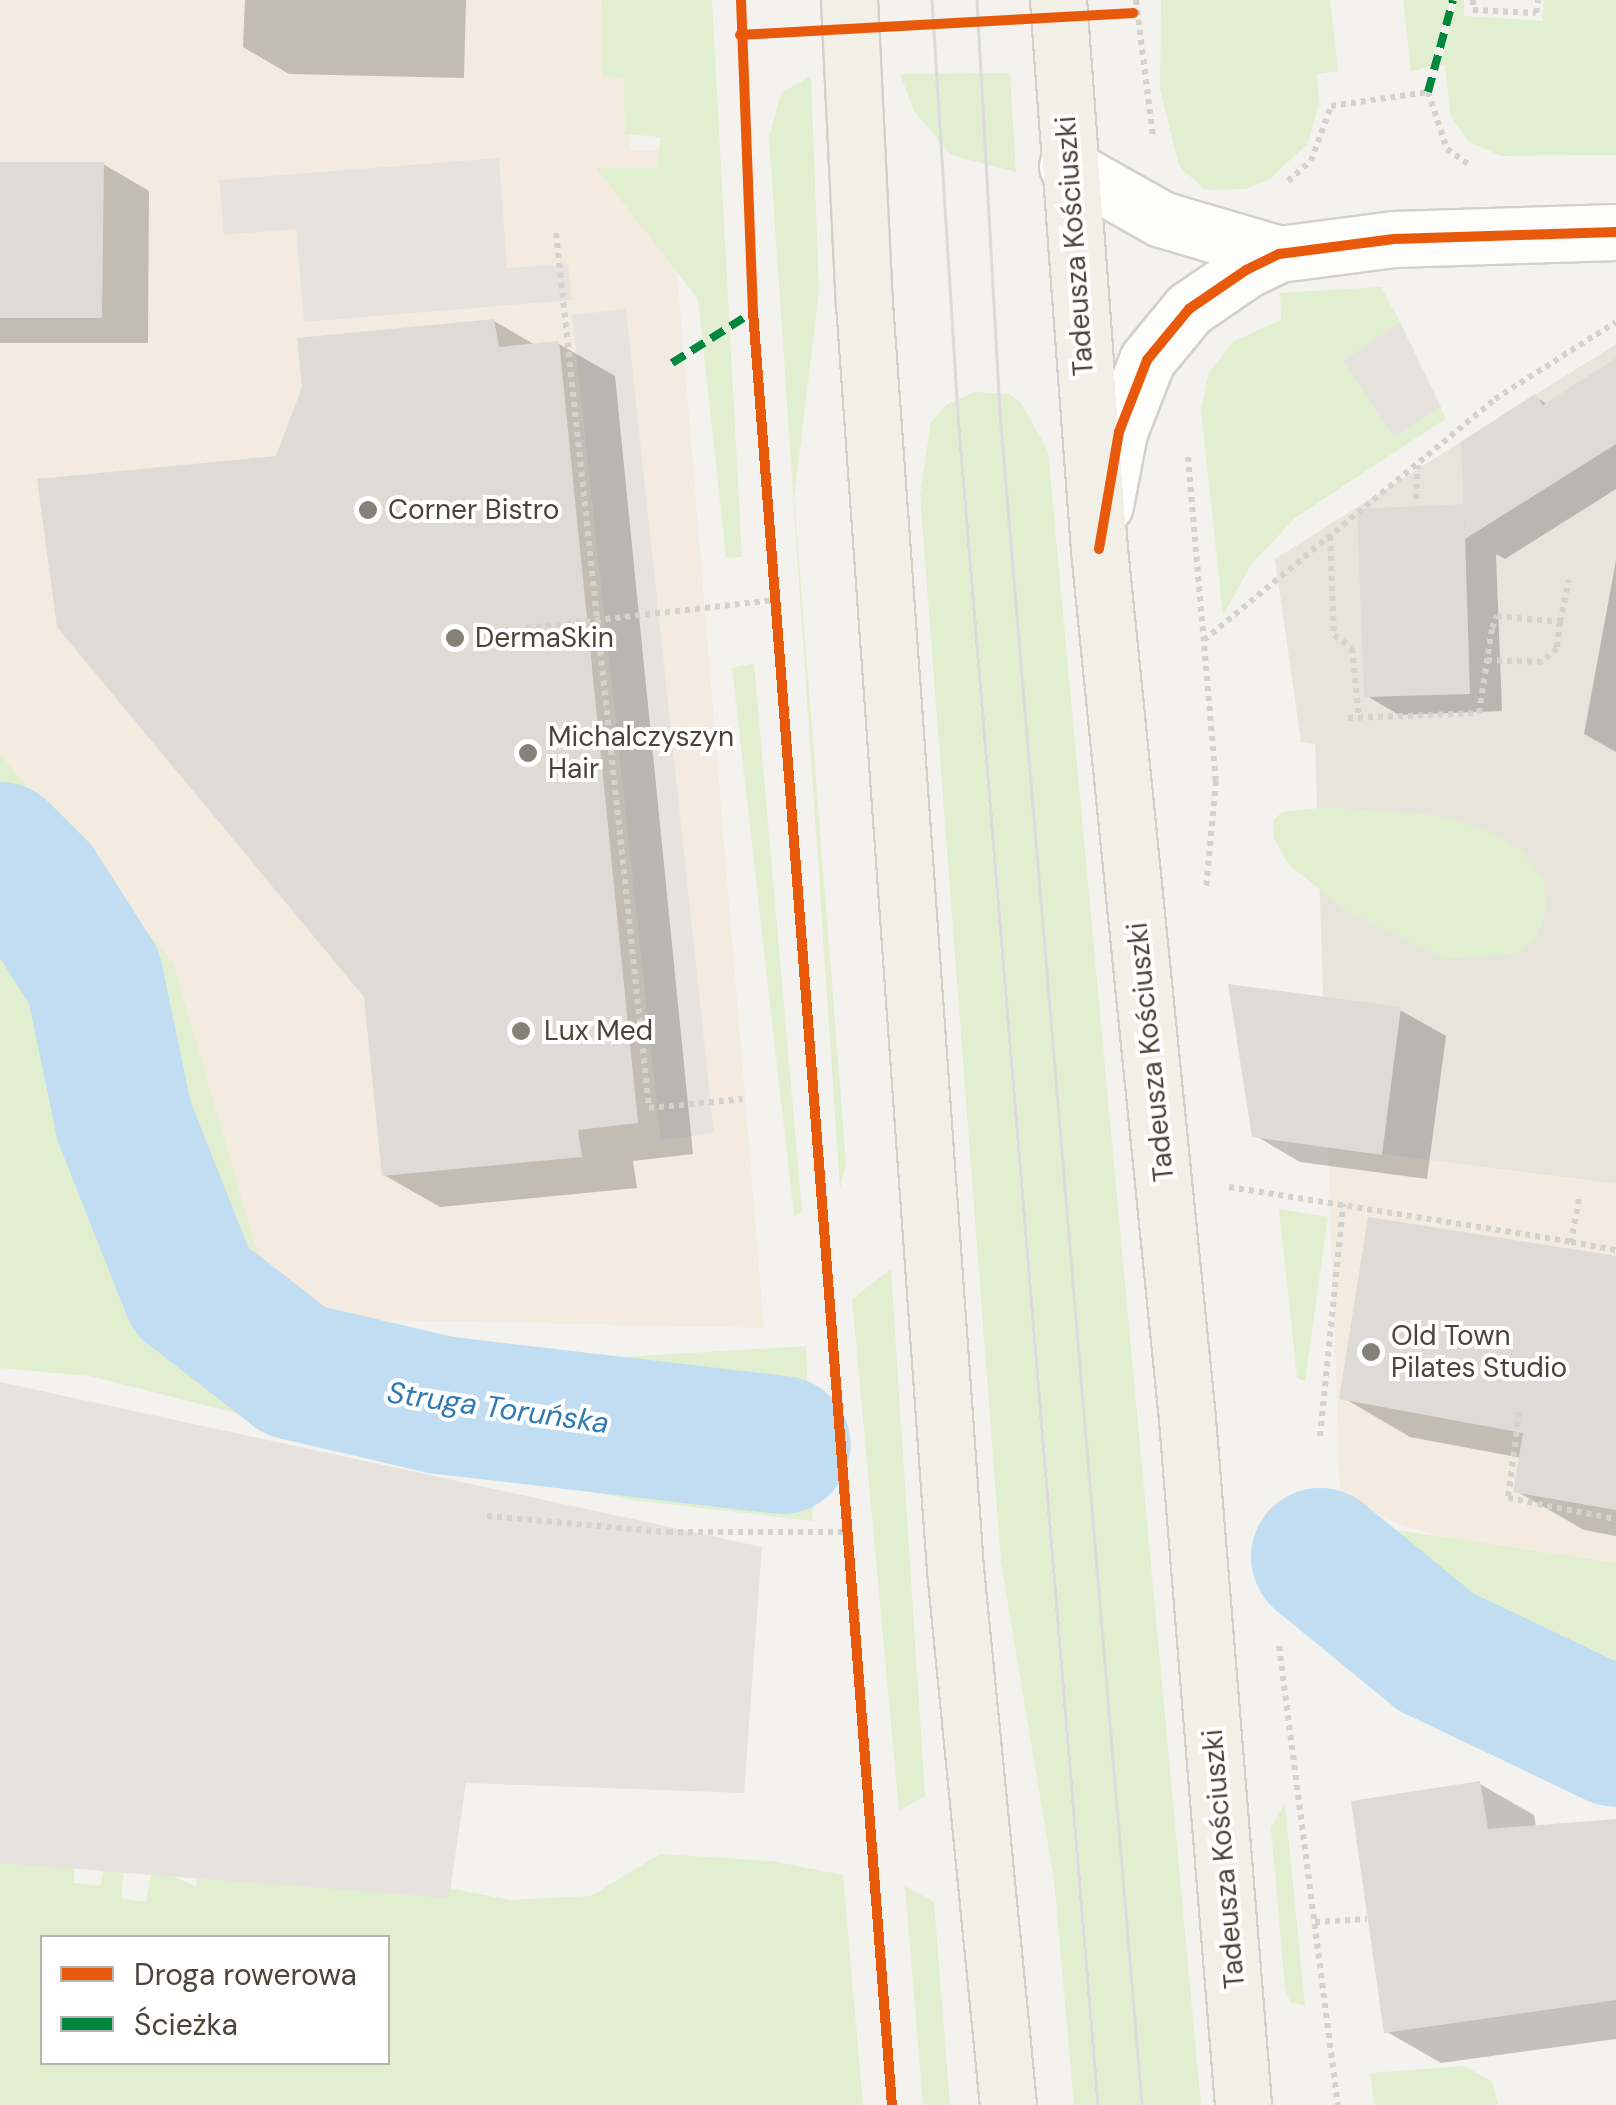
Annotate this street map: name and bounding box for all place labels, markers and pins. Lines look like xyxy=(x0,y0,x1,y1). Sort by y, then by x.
place label: Corner Bistro xyxy=(388,493,559,527)
marker: Corner Bistro xyxy=(357,499,379,521)
place label: DermaSkin xyxy=(475,621,614,655)
marker: DermaSkin xyxy=(444,627,466,649)
place label: Michalczyszyn Hair xyxy=(548,720,734,786)
marker: Michalczyszyn Hair xyxy=(517,742,539,764)
place label: Lux Med xyxy=(544,1014,653,1048)
marker: Lux Med xyxy=(508,1018,534,1044)
place label: Old Town Pilates Studio xyxy=(1391,1319,1567,1385)
marker: Old Town Pilates Studio xyxy=(1360,1341,1382,1363)

